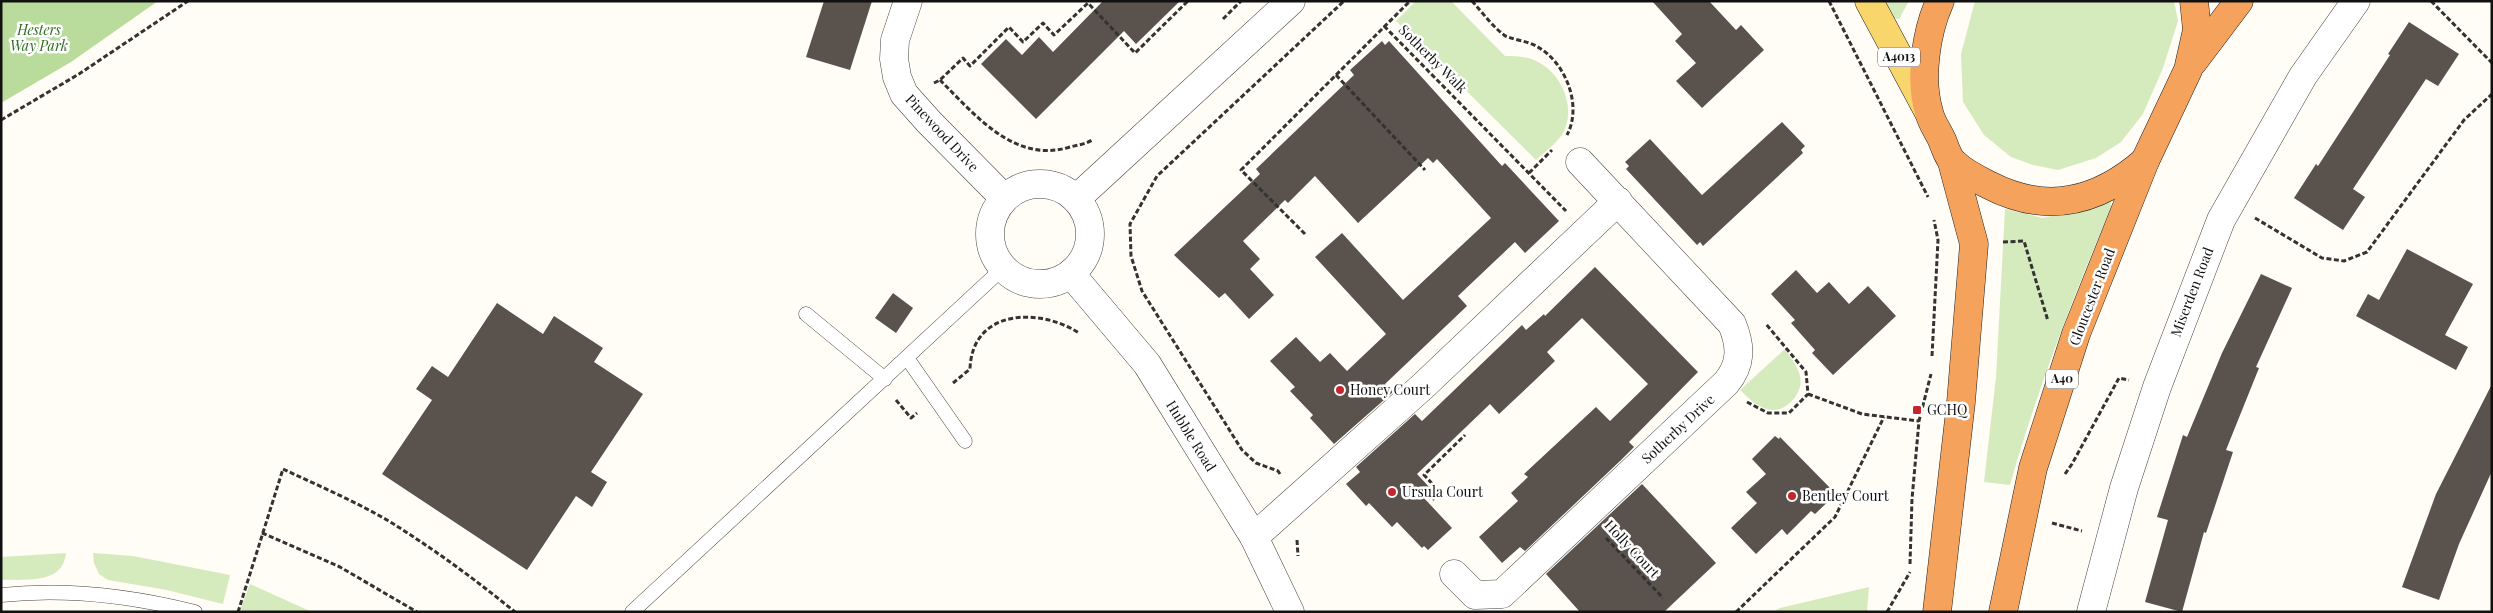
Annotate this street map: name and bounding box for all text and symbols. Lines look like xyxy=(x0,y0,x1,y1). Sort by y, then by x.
park label: Hesters Way Park xyxy=(10,20,68,55)
street label: Sotherby Walk xyxy=(1395,20,1472,97)
road number: A4013 xyxy=(1878,48,1920,66)
street label: Pinewood Drive xyxy=(901,90,983,176)
street label: Miserden Road xyxy=(2166,244,2217,339)
street label: Gloucester Road xyxy=(2064,245,2119,348)
road number: A40 xyxy=(2046,369,2078,388)
place label: Honey Court xyxy=(1350,380,1431,399)
marker: Honey Court xyxy=(1334,384,1346,396)
street label: Sotherby Drive xyxy=(1637,390,1718,468)
street label: Hubble Road xyxy=(1162,397,1221,475)
place label: GCHQ xyxy=(1927,400,1968,419)
marker: GCHQ xyxy=(1911,404,1923,416)
place label: Ursula Court xyxy=(1402,482,1484,501)
marker: Ursula Court xyxy=(1386,486,1398,498)
place label: Bentley Court xyxy=(1802,486,1890,505)
marker: Bentley Court xyxy=(1786,490,1798,502)
street label: Holly Court xyxy=(1601,516,1665,582)

